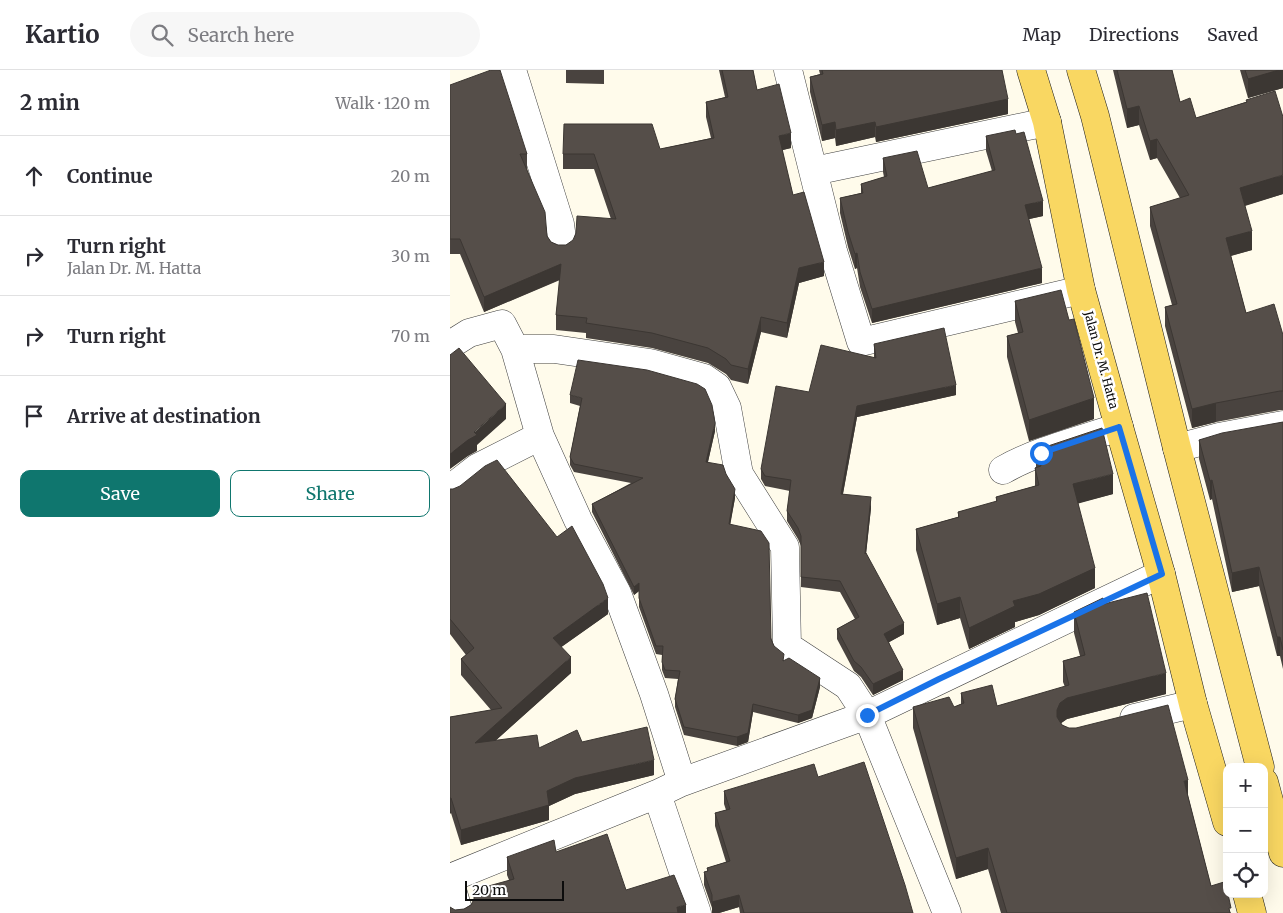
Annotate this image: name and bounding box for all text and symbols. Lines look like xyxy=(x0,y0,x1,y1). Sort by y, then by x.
search box xyxy=(130,12,480,57)
text: Kartio xyxy=(25,19,100,50)
icon: search xyxy=(148,21,176,49)
text: Search here xyxy=(188,23,294,47)
text: Map xyxy=(1023,23,1061,46)
text: Directions xyxy=(1089,23,1179,46)
text: Saved xyxy=(1207,23,1258,46)
text: 2 min xyxy=(20,89,80,116)
text: Walk · 120 m xyxy=(335,93,430,113)
icon: ahead xyxy=(20,162,48,190)
text: Continue xyxy=(67,164,153,188)
text: 20 m xyxy=(391,166,430,186)
text: Turn right xyxy=(67,234,166,258)
icon: right xyxy=(20,242,48,270)
text: 30 m xyxy=(391,246,430,266)
text: Jalan Dr. M. Hatta xyxy=(67,258,201,278)
street label: Jalan Dr. M. Hatta xyxy=(1081,308,1122,411)
icon: right xyxy=(20,322,48,350)
text: Turn right xyxy=(67,324,166,348)
text: 70 m xyxy=(391,326,430,346)
icon: arrive xyxy=(20,402,48,430)
text: Arrive at destination xyxy=(67,404,261,428)
route start xyxy=(1030,442,1053,465)
button: Save xyxy=(20,470,220,517)
button: Share xyxy=(230,470,430,517)
route end xyxy=(856,704,879,727)
map controls xyxy=(1223,763,1268,898)
button: + xyxy=(1223,763,1268,808)
button: − xyxy=(1223,808,1268,853)
button: locate xyxy=(1223,853,1268,898)
scale bar xyxy=(465,878,564,901)
text: 20 m xyxy=(472,881,506,899)

